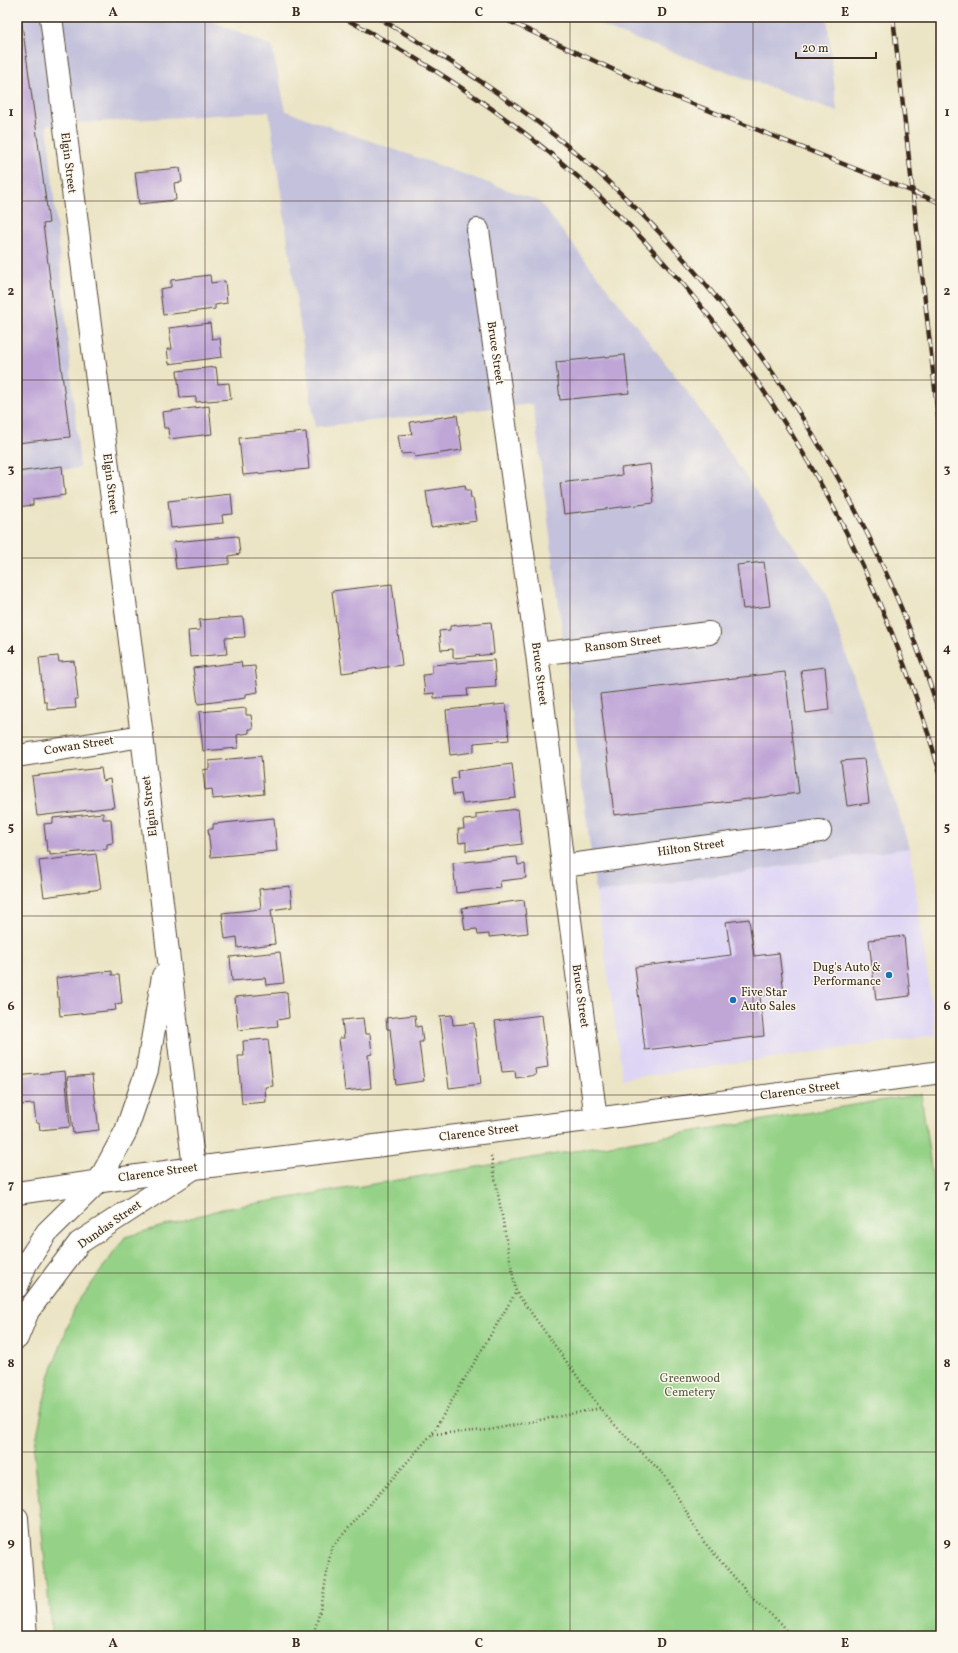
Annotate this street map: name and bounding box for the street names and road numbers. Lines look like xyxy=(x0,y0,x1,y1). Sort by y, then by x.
street label: Elgin Street xyxy=(56,131,80,195)
street label: Bruce Street xyxy=(483,320,507,386)
street label: Elgin Street xyxy=(98,452,122,516)
street label: Ransom Street xyxy=(584,631,662,657)
street label: Bruce Street xyxy=(527,641,551,707)
street label: Cowan Street xyxy=(43,733,115,759)
street label: Elgin Street xyxy=(138,774,162,838)
street label: Hilton Street xyxy=(656,835,726,861)
street label: Bruce Street xyxy=(568,963,592,1029)
street label: Clarence Street xyxy=(759,1077,841,1105)
street label: Clarence Street xyxy=(438,1120,520,1146)
street label: Clarence Street xyxy=(117,1159,199,1187)
street label: Dundas Street xyxy=(75,1197,145,1253)

